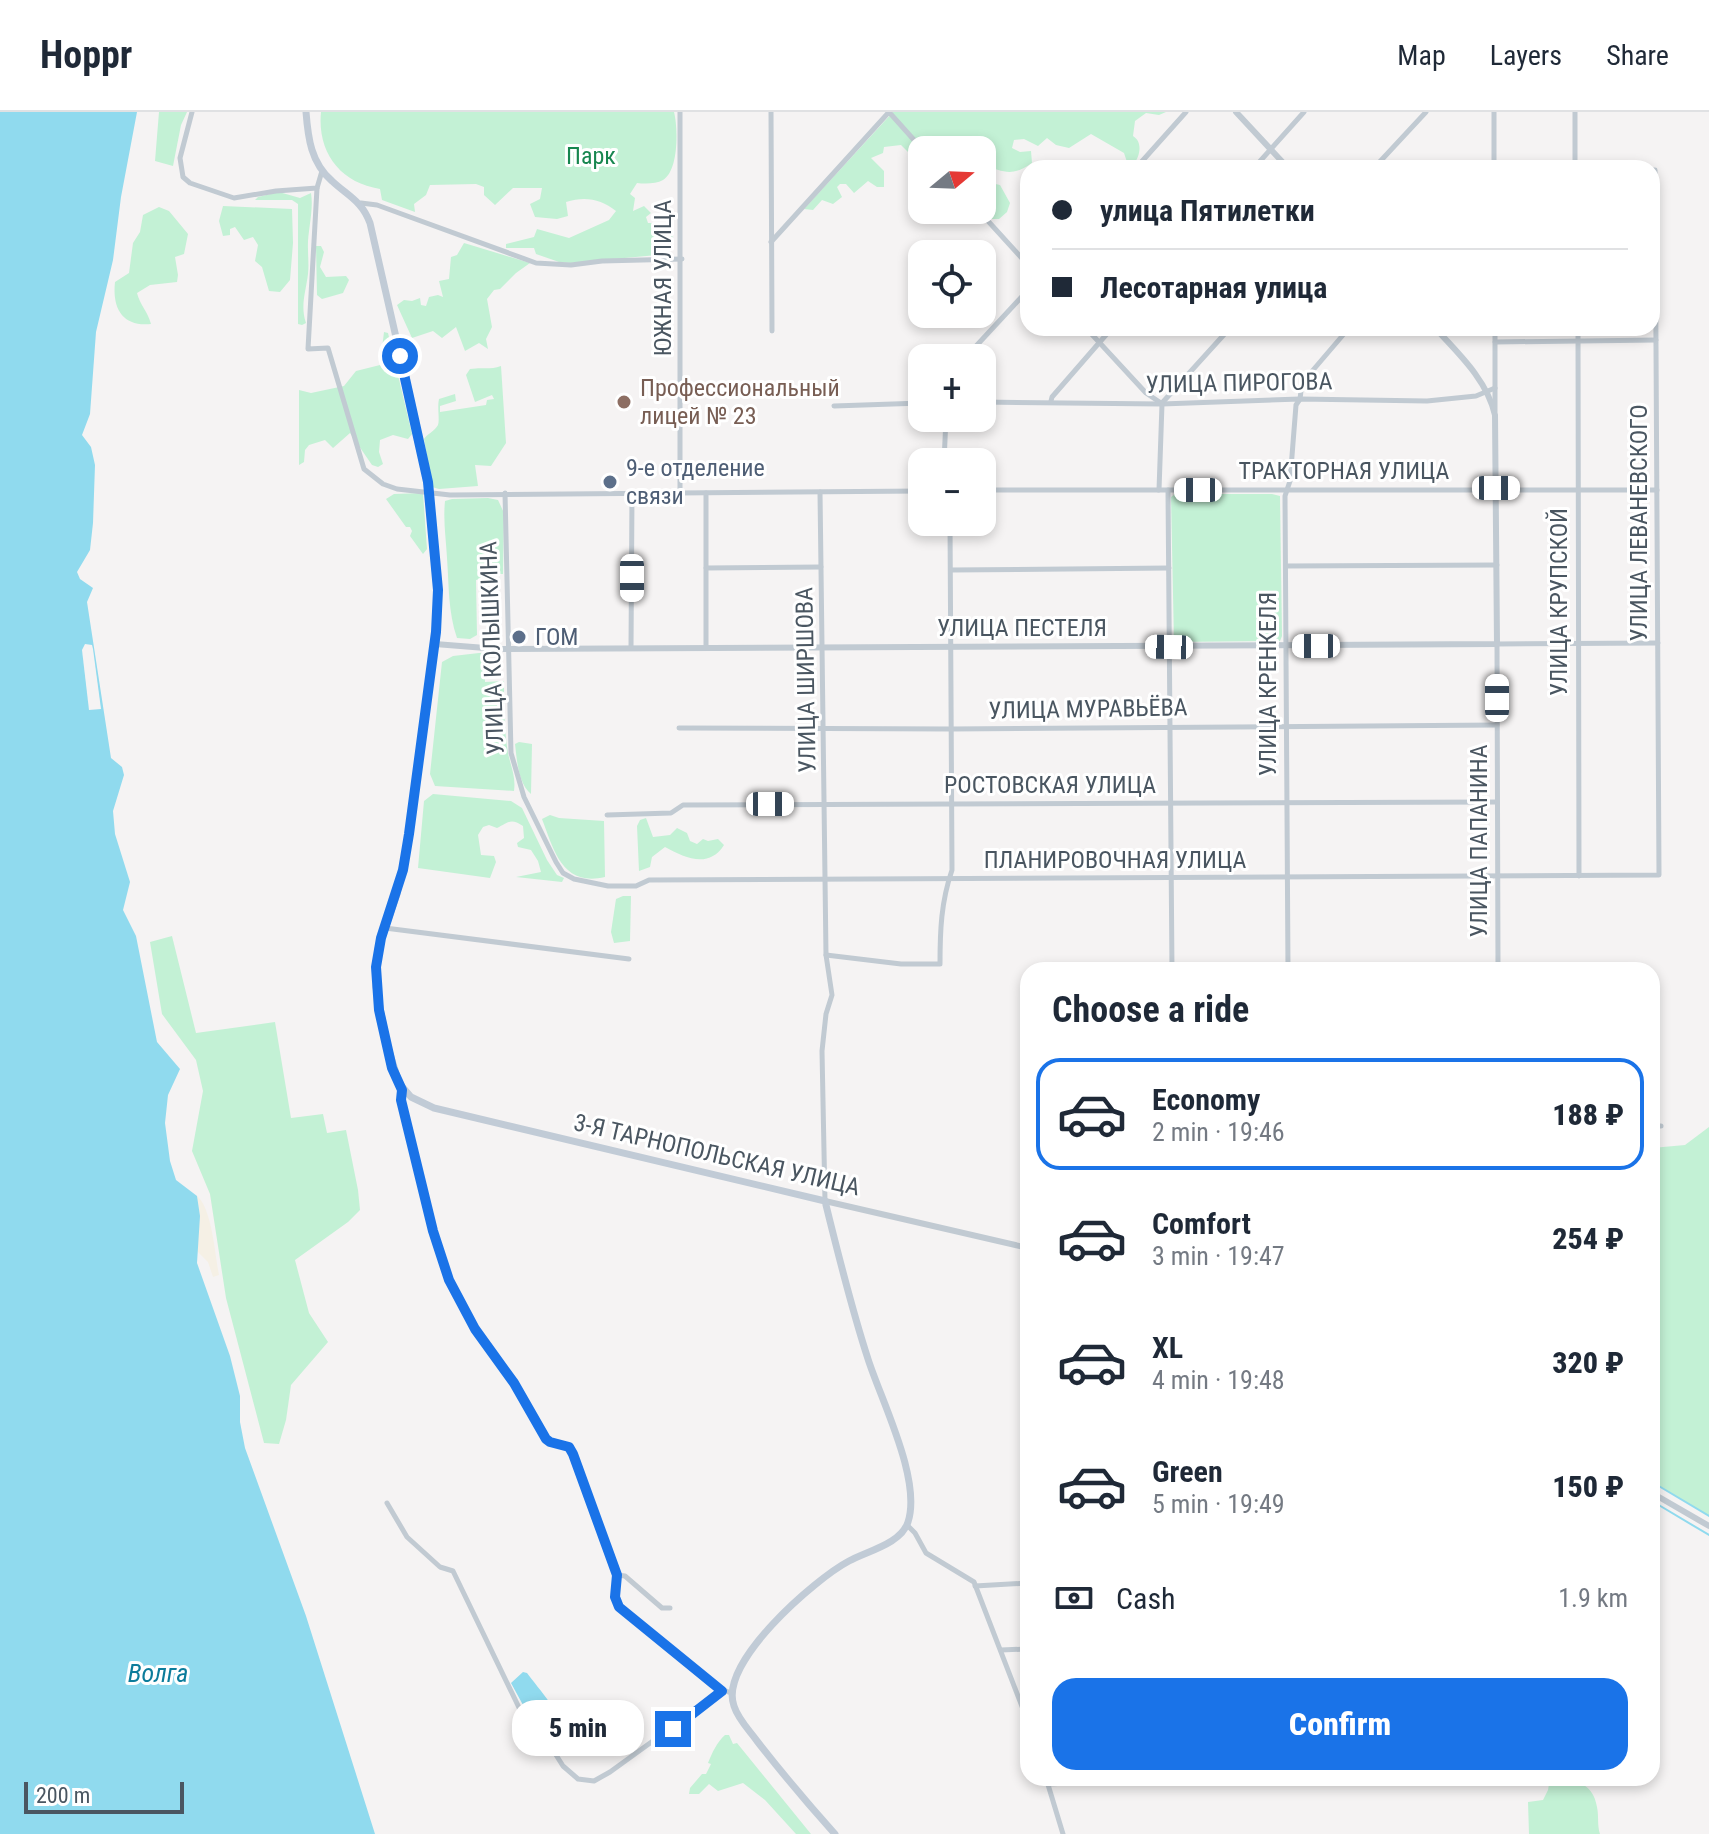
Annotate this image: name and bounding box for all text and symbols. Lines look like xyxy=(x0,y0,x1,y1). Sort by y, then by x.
text: Hoppr xyxy=(40,33,132,77)
text: Map xyxy=(1397,39,1446,72)
text: Layers xyxy=(1490,39,1562,72)
text: Share xyxy=(1606,39,1669,72)
north arrow xyxy=(908,136,996,224)
map controls xyxy=(908,136,996,536)
park label: Парк xyxy=(566,142,616,170)
text: улица Пятилетки xyxy=(1100,193,1315,228)
street label: ЮЖНАЯ УЛИЦА xyxy=(649,200,677,356)
button: locate xyxy=(908,240,996,328)
text: Лесотарная улица xyxy=(1100,270,1327,305)
route start xyxy=(382,338,418,374)
button: + xyxy=(908,344,996,432)
street label: УЛИЦА ПИРОГОВА xyxy=(1145,367,1333,399)
place label: Профессиональный лицей № 23 xyxy=(640,374,840,430)
marker: Профессиональный лицей № 23 xyxy=(615,393,633,411)
street label: УЛИЦА ЛЕВАНЕВСКОГО xyxy=(1625,404,1653,642)
button: − xyxy=(908,448,996,536)
place label: 9-е отделение связи xyxy=(626,454,765,510)
street label: ТРАКТОРНАЯ УЛИЦА xyxy=(1239,457,1450,485)
marker: 9-е отделение связи xyxy=(601,473,619,491)
car xyxy=(1472,476,1520,500)
car xyxy=(1174,478,1222,502)
street label: УЛИЦА КРУПСКОЙ xyxy=(1545,508,1573,696)
street label: УЛИЦА КОЛЫШКИНА xyxy=(474,540,510,755)
car xyxy=(620,554,644,602)
street label: УЛИЦА ШИРШОВА xyxy=(790,587,822,773)
street label: УЛИЦА КРЕНКЕЛЯ xyxy=(1254,592,1282,776)
street label: УЛИЦА ПЕСТЕЛЯ xyxy=(937,614,1107,642)
place label: ГОМ xyxy=(535,623,579,651)
marker: ГОМ xyxy=(510,628,528,646)
car xyxy=(1292,634,1340,658)
car xyxy=(1145,635,1193,659)
car xyxy=(1485,674,1509,722)
street label: УЛИЦА МУРАВЬЁВА xyxy=(988,693,1188,725)
street label: УЛИЦА ПАПАНИНА xyxy=(1465,744,1493,938)
street label: РОСТОВСКАЯ УЛИЦА xyxy=(944,771,1156,799)
car xyxy=(746,792,794,816)
street label: ПЛАНИРОВОЧНАЯ УЛИЦА xyxy=(984,846,1246,874)
text: Choose a ride xyxy=(1052,989,1249,1031)
icon: car xyxy=(1056,1078,1128,1150)
text: Economy xyxy=(1152,1082,1260,1117)
text: 188 ₽ xyxy=(1552,1097,1624,1132)
street label: 3-Я ТАРНОПОЛЬСКАЯ УЛИЦА xyxy=(571,1108,863,1202)
text: 2 min · 19:46 xyxy=(1152,1117,1285,1147)
icon: car xyxy=(1056,1202,1128,1274)
text: Comfort xyxy=(1152,1206,1251,1241)
text: 254 ₽ xyxy=(1552,1221,1624,1256)
text: 3 min · 19:47 xyxy=(1152,1241,1285,1271)
icon: car xyxy=(1056,1326,1128,1398)
text: XL xyxy=(1152,1330,1183,1365)
text: 320 ₽ xyxy=(1552,1345,1624,1380)
text: 4 min · 19:48 xyxy=(1152,1365,1285,1395)
icon: car xyxy=(1056,1450,1128,1522)
text: Green xyxy=(1152,1454,1223,1489)
text: 150 ₽ xyxy=(1552,1469,1624,1504)
text: 5 min · 19:49 xyxy=(1152,1489,1285,1519)
icon: cash xyxy=(1052,1576,1096,1620)
text: Cash xyxy=(1116,1581,1176,1616)
text: 1.9 km xyxy=(1558,1583,1628,1613)
water label: Волга xyxy=(128,1658,188,1688)
button: Confirm xyxy=(1052,1678,1628,1770)
callout: 5 min xyxy=(513,1701,645,1757)
route end xyxy=(655,1711,691,1747)
text: 5 min xyxy=(549,1713,607,1743)
scale bar xyxy=(24,1778,184,1814)
text: 200 m xyxy=(36,1783,90,1808)

